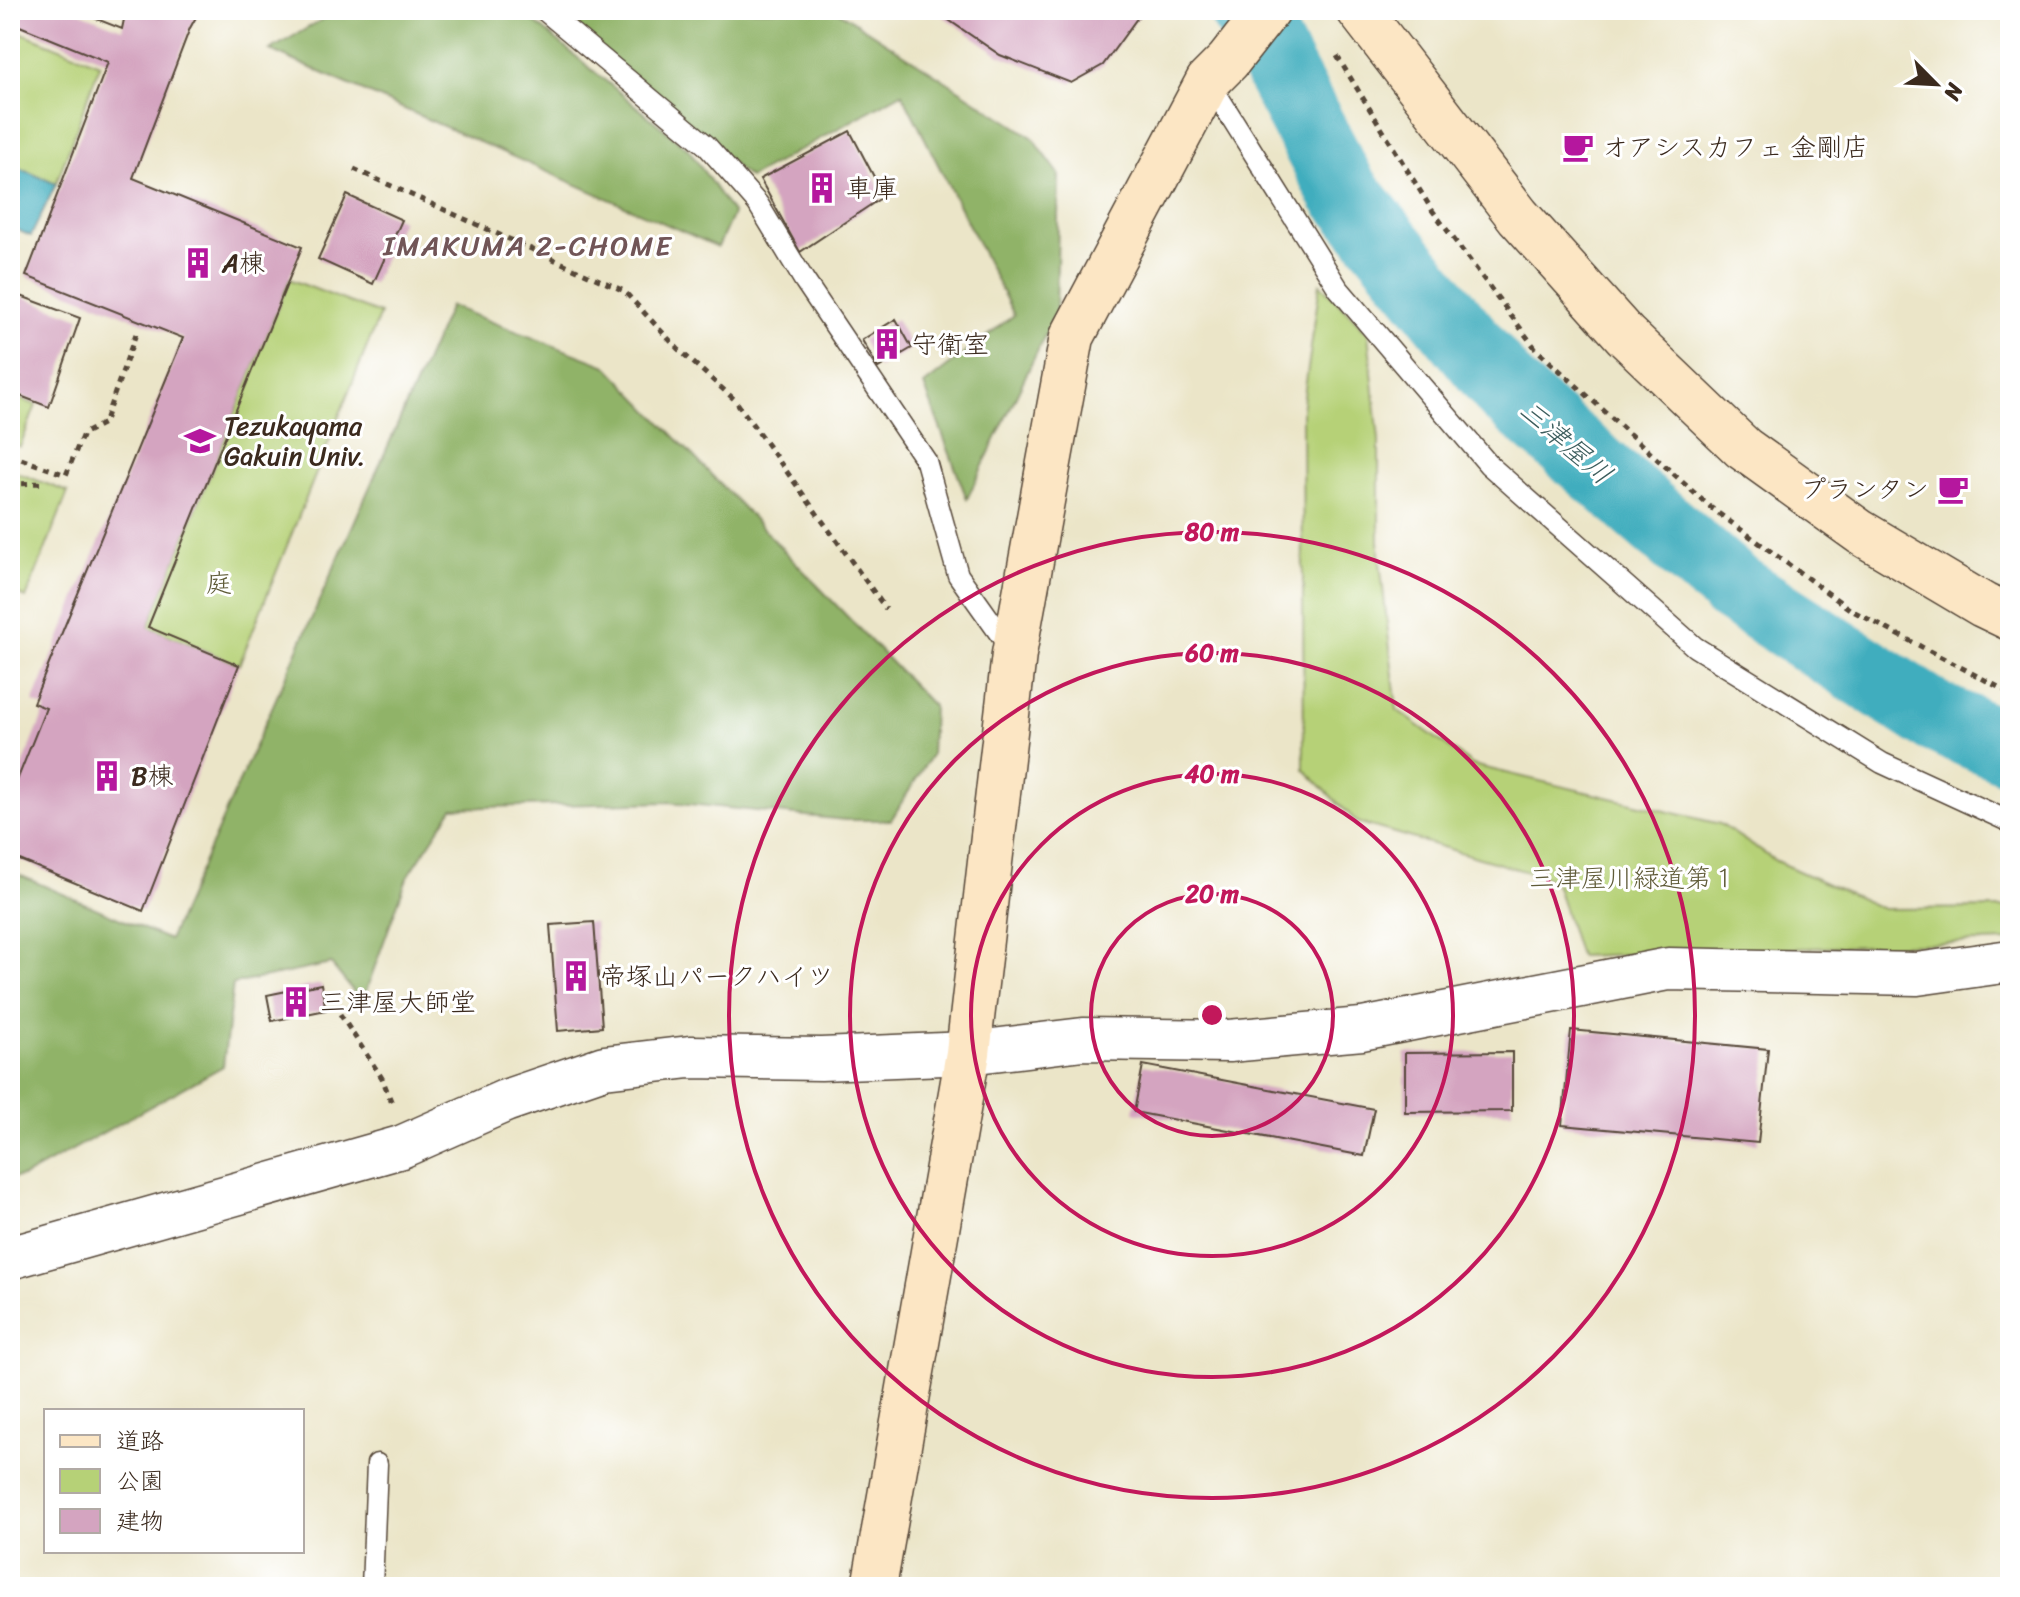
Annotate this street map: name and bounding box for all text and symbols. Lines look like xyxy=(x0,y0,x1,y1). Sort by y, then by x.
north arrow xyxy=(1896,44,1976,124)
text: N xyxy=(1933,76,1975,108)
place label: オアシスカフェ 金剛店 xyxy=(1602,124,1868,170)
cafe icon: オアシスカフェ 金剛店 xyxy=(1561,130,1595,164)
place label: 車庫 xyxy=(846,165,898,211)
building icon: 車庫 xyxy=(805,171,839,205)
district label: IMAKUMA 2-CHOME xyxy=(382,221,673,270)
place label: A棟 xyxy=(221,240,265,286)
building icon: A棟 xyxy=(181,246,215,280)
place label: 守衛室 xyxy=(911,321,989,367)
building icon: 守衛室 xyxy=(870,327,904,361)
water label: 三津屋川 xyxy=(1508,387,1624,497)
place label: Tezukayama Gakuin Univ. xyxy=(224,403,365,479)
school or university icon: Tezukayama Gakuin Univ. xyxy=(183,424,217,458)
place label: プランタン xyxy=(1800,466,1929,512)
cafe icon: プランタン xyxy=(1936,472,1970,506)
text: 80 m xyxy=(1184,511,1240,553)
park label: 庭 xyxy=(206,560,232,606)
text: 60 m xyxy=(1184,632,1239,674)
place label: B棟 xyxy=(131,753,173,799)
text: 40 m xyxy=(1185,753,1240,795)
building icon: B棟 xyxy=(90,759,124,793)
park label: 三津屋川緑道第１ xyxy=(1529,855,1737,901)
text: 20 m xyxy=(1184,873,1239,915)
place label: 帝塚山パークハイツ xyxy=(600,953,833,999)
building icon: 帝塚山パークハイツ xyxy=(559,959,593,993)
place label: 三津屋大師堂 xyxy=(320,979,476,1025)
building icon: 三津屋大師堂 xyxy=(279,985,313,1019)
centre of rings xyxy=(1198,1001,1226,1029)
legend xyxy=(44,1409,304,1553)
text: 道路 xyxy=(116,1420,164,1462)
text: 公園 xyxy=(116,1460,164,1502)
text: 建物 xyxy=(116,1500,164,1542)

